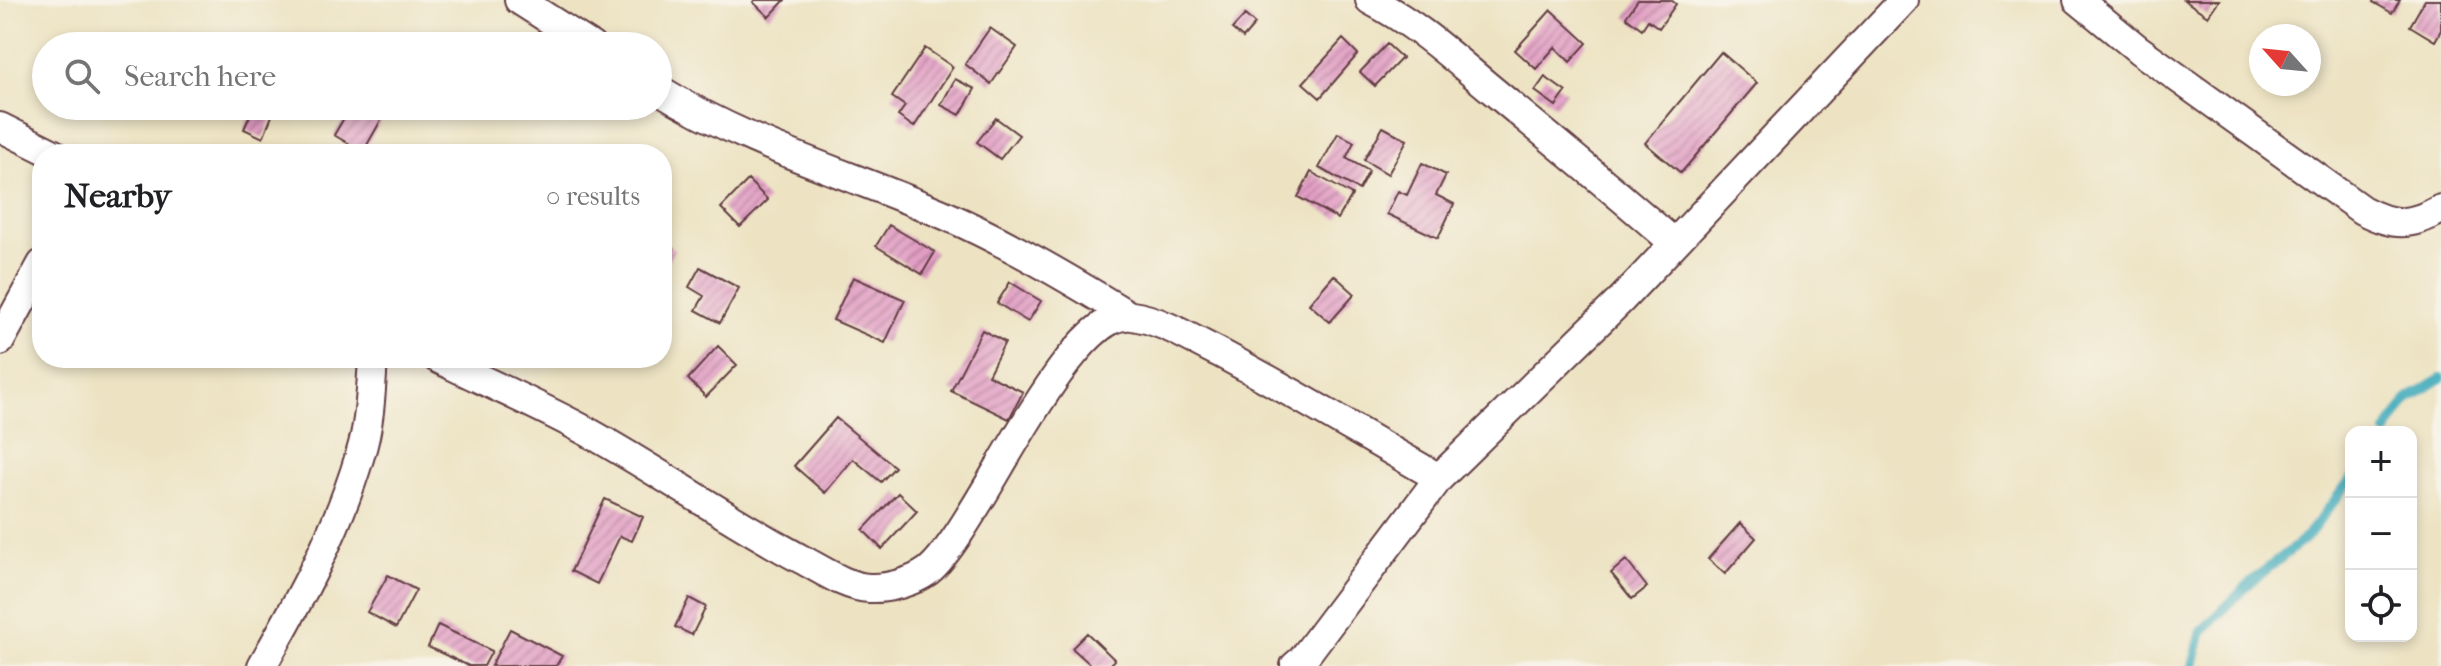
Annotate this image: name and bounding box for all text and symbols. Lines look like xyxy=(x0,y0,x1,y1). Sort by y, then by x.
north arrow xyxy=(2249,24,2321,96)
search box xyxy=(32,32,672,120)
icon: search xyxy=(60,54,104,98)
text: Search here xyxy=(124,59,276,94)
text: Nearby xyxy=(64,176,171,216)
text: 0 results xyxy=(546,181,640,212)
map controls xyxy=(2345,426,2417,642)
button: + xyxy=(2345,426,2417,498)
button: − xyxy=(2345,498,2417,570)
button: locate xyxy=(2345,570,2417,642)

